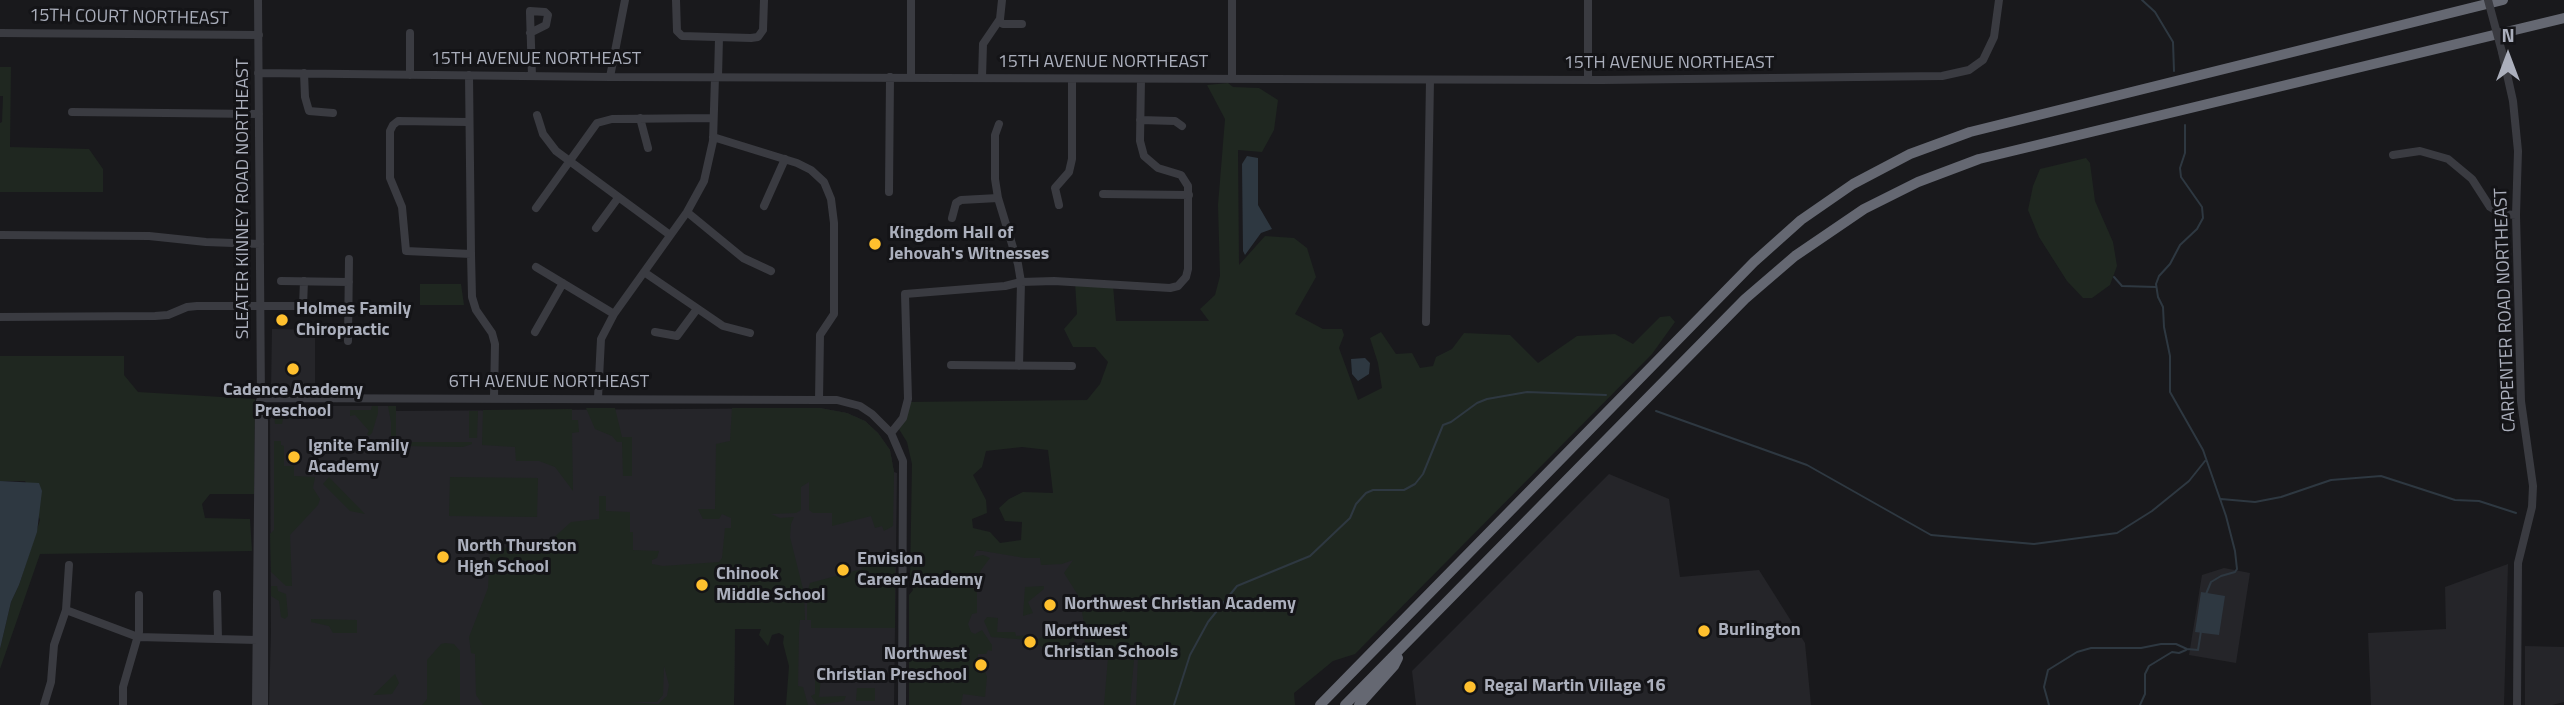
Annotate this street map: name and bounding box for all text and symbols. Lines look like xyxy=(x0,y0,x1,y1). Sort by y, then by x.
street label: 15TH COURT NORTHEAST xyxy=(29,5,229,31)
text: N xyxy=(2501,20,2515,49)
north arrow xyxy=(2473,21,2543,91)
street label: 15TH AVENUE NORTHEAST xyxy=(431,49,641,71)
street label: 15TH AVENUE NORTHEAST xyxy=(998,52,1208,74)
street label: 15TH AVENUE NORTHEAST xyxy=(1564,53,1774,75)
street label: SLEATER KINNEY ROAD NORTHEAST xyxy=(233,59,255,339)
street label: CARPENTER ROAD NORTHEAST xyxy=(2491,188,2521,432)
place label: Kingdom Hall of Jehovah's Witnesses xyxy=(889,223,1049,266)
marker: Kingdom Hall of Jehovah's Witnesses xyxy=(867,236,883,252)
place label: Holmes Family Chiropractic xyxy=(296,299,411,342)
marker: Holmes Family Chiropractic xyxy=(274,312,290,328)
marker: Cadence Academy Preschool xyxy=(285,361,301,377)
street label: 6TH AVENUE NORTHEAST xyxy=(449,372,649,394)
place label: Cadence Academy Preschool xyxy=(223,380,363,422)
place label: Ignite Family Academy xyxy=(308,436,409,478)
marker: Ignite Family Academy xyxy=(286,449,302,465)
place label: North Thurston High School xyxy=(457,536,577,578)
marker: North Thurston High School xyxy=(435,549,451,565)
place label: Envision Career Academy xyxy=(857,549,983,592)
marker: Envision Career Academy xyxy=(835,562,851,578)
place label: Chinook Middle School xyxy=(716,564,826,606)
marker: Chinook Middle School xyxy=(694,577,710,593)
place label: Northwest Christian Academy xyxy=(1064,594,1296,616)
marker: Northwest Christian Academy xyxy=(1042,597,1058,613)
place label: Burlington xyxy=(1718,620,1801,642)
place label: Northwest Christian Schools xyxy=(1044,621,1178,664)
marker: Burlington xyxy=(1696,623,1712,639)
marker: Northwest Christian Schools xyxy=(1022,634,1038,650)
place label: Northwest Christian Preschool xyxy=(816,644,967,686)
marker: Northwest Christian Preschool xyxy=(973,657,989,673)
place label: Regal Martin Village 16 xyxy=(1484,676,1666,698)
marker: Regal Martin Village 16 xyxy=(1462,679,1478,695)

